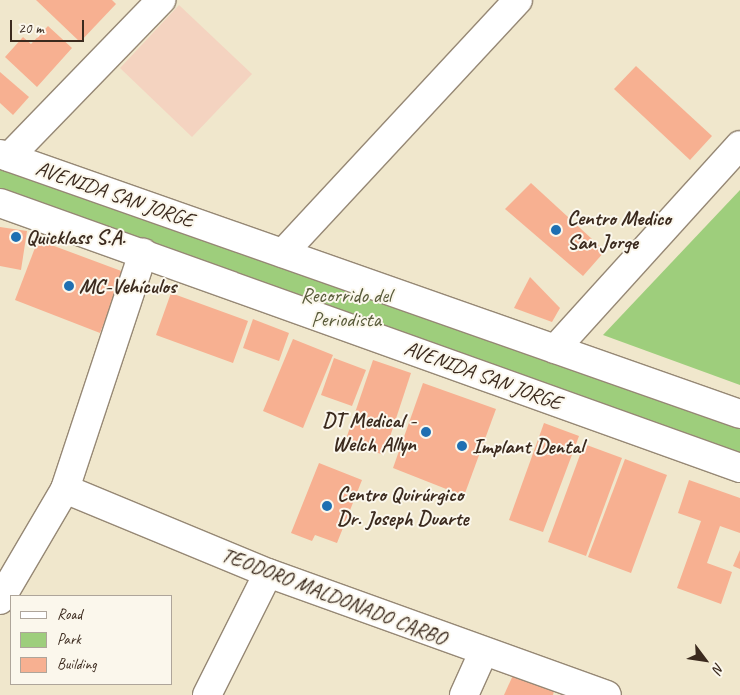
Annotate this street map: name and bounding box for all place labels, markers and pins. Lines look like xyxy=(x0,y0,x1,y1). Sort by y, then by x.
place label: Centro Medico San Jorge xyxy=(567,205,671,255)
marker: Centro Medico San Jorge xyxy=(549,223,563,237)
place label: Quicklass S.A. xyxy=(26,224,125,250)
marker: Quicklass S.A. xyxy=(10,231,22,243)
place label: MC-Vehículos xyxy=(79,273,176,299)
marker: MC-Vehículos xyxy=(63,280,75,292)
place label: DT Medical - Welch Allyn xyxy=(322,407,416,457)
marker: DT Medical - Welch Allyn xyxy=(420,426,432,438)
place label: Implant Dental xyxy=(472,433,584,459)
marker: Implant Dental xyxy=(456,440,468,452)
place label: Centro Quirúrgico Dr. Joseph Duarte xyxy=(337,481,468,531)
marker: Centro Quirúrgico Dr. Joseph Duarte xyxy=(321,500,333,512)

